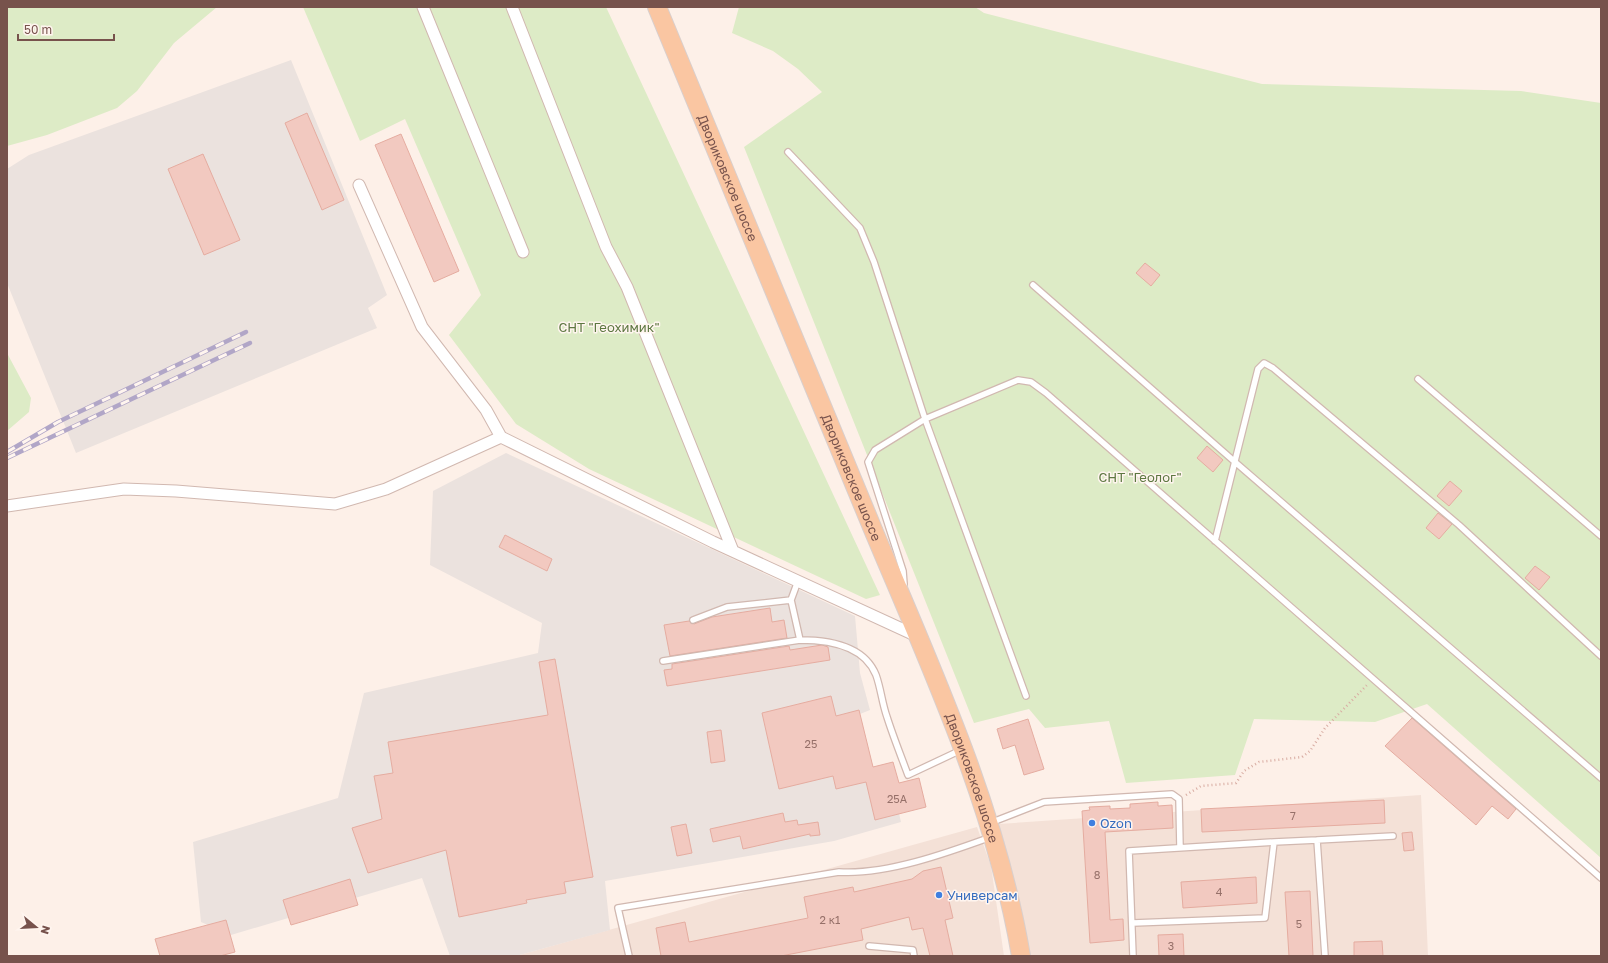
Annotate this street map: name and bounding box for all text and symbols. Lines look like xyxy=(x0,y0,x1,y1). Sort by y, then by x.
scale bar xyxy=(18,16,114,42)
text: 50 m xyxy=(24,22,52,37)
street label: Двориковское шоссе xyxy=(695,112,761,244)
park label: СНТ "Геохимик" xyxy=(558,319,660,335)
street label: Двориковское шоссе xyxy=(818,411,885,543)
park label: СНТ "Геолог" xyxy=(1098,469,1182,485)
street label: Двориковское шоссе xyxy=(942,711,1002,845)
house number: 25 xyxy=(805,737,817,750)
house number: 25А xyxy=(887,792,908,805)
house number: 7 xyxy=(1290,809,1296,822)
place label: Ozon xyxy=(1100,815,1132,831)
marker: Ozon xyxy=(1087,818,1097,828)
house number: 8 xyxy=(1094,868,1101,881)
house number: 4 xyxy=(1216,885,1223,898)
place label: Универсам xyxy=(947,887,1018,903)
marker: Универсам xyxy=(934,890,944,900)
north arrow xyxy=(16,907,56,947)
house number: 2 к1 xyxy=(820,913,840,926)
house number: 5 xyxy=(1296,917,1302,930)
text: N xyxy=(39,924,53,936)
house number: 3 xyxy=(1168,939,1174,952)

